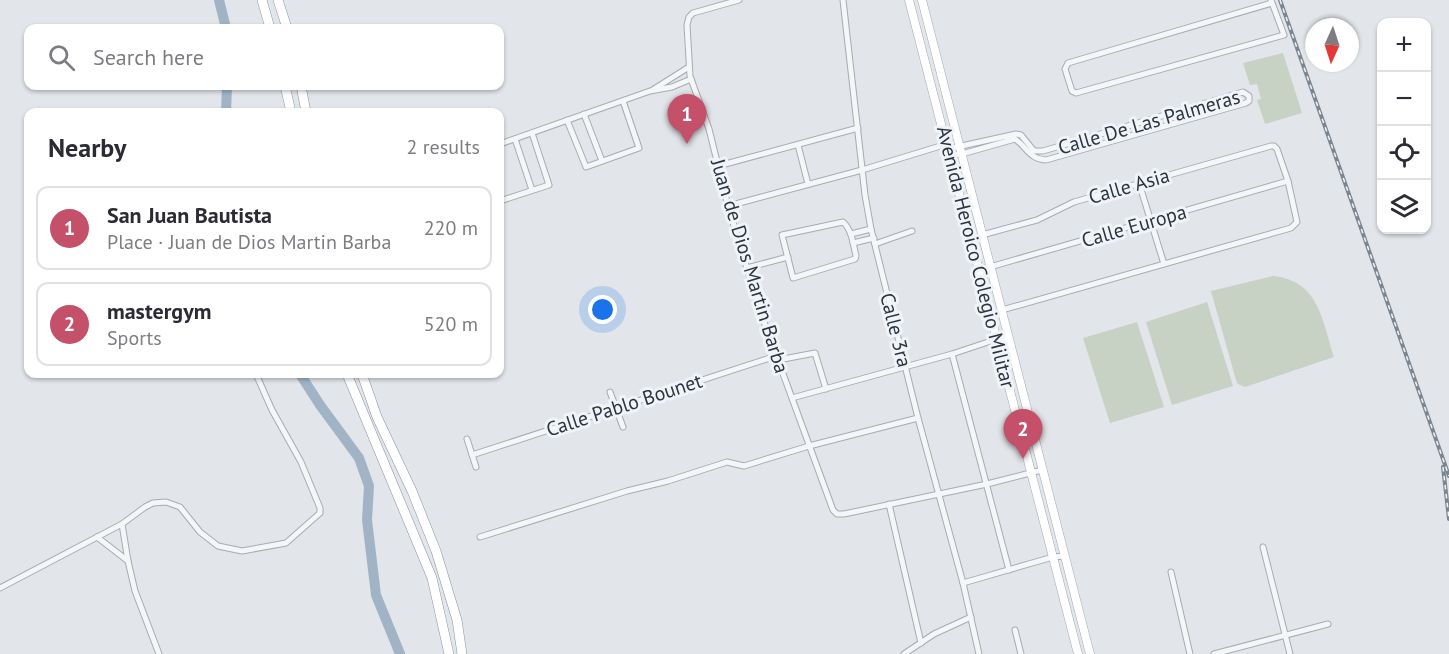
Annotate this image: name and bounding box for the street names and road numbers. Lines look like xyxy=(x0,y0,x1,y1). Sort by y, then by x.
street label: Calle De Las Palmeras xyxy=(1055,84,1243,160)
street label: Avenida Heroico Colegio Militar xyxy=(931,123,1021,391)
street label: Juan de Dios Martin Barba xyxy=(705,155,795,376)
street label: Calle Asia xyxy=(1086,162,1172,210)
street label: Calle Europa xyxy=(1079,199,1189,253)
street label: Calle 3ra xyxy=(874,290,918,370)
street label: Calle Pablo Bounet xyxy=(543,367,705,442)

